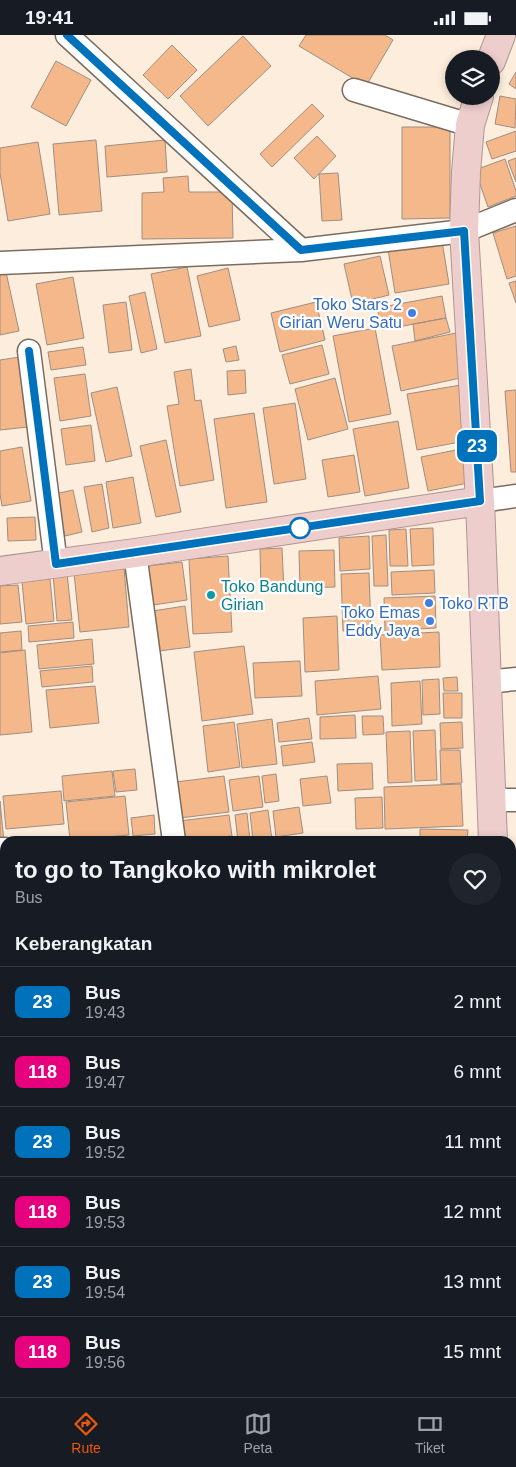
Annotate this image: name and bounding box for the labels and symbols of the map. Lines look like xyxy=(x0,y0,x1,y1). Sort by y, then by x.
place label: Toko Stars 2 Girian Weru Satu xyxy=(280,296,402,331)
marker: Toko Stars 2 Girian Weru Satu xyxy=(406,307,418,319)
line badge: 23 xyxy=(454,430,500,462)
unlabelled marker xyxy=(289,517,311,539)
place label: Toko Bandung Girian xyxy=(221,578,323,613)
marker: Toko Bandung Girian xyxy=(205,589,217,601)
place label: Toko RTB xyxy=(439,595,509,612)
marker: Toko RTB xyxy=(423,597,435,609)
place label: Toko Emas Eddy Jaya xyxy=(341,604,420,639)
marker: Toko Emas Eddy Jaya xyxy=(424,615,436,627)

